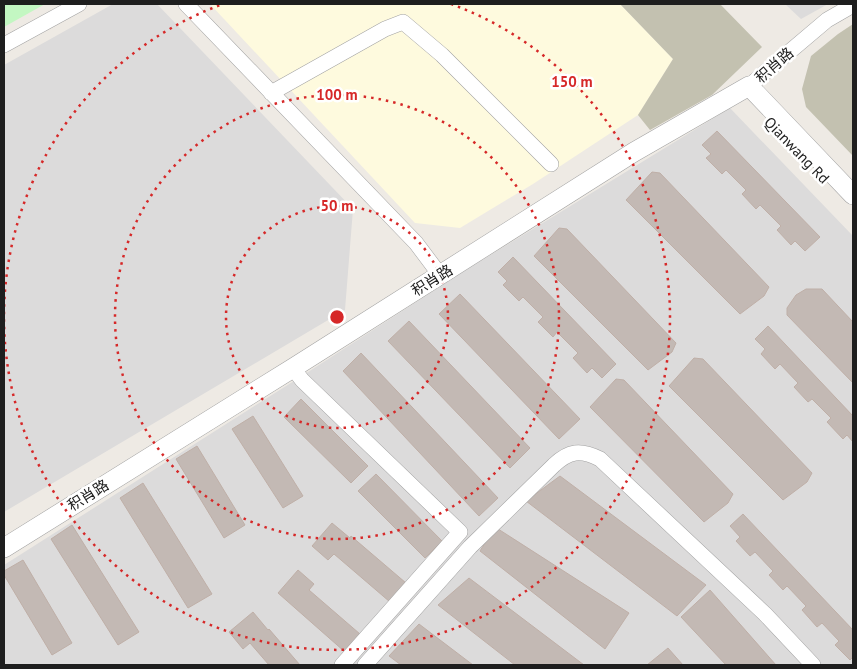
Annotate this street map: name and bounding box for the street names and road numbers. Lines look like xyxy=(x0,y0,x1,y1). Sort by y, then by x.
street label: 积肖路 xyxy=(751,43,797,87)
street label: Qianwang Rd xyxy=(760,113,834,187)
street label: 积肖路 xyxy=(408,260,456,300)
street label: 积肖路 xyxy=(64,475,112,515)

